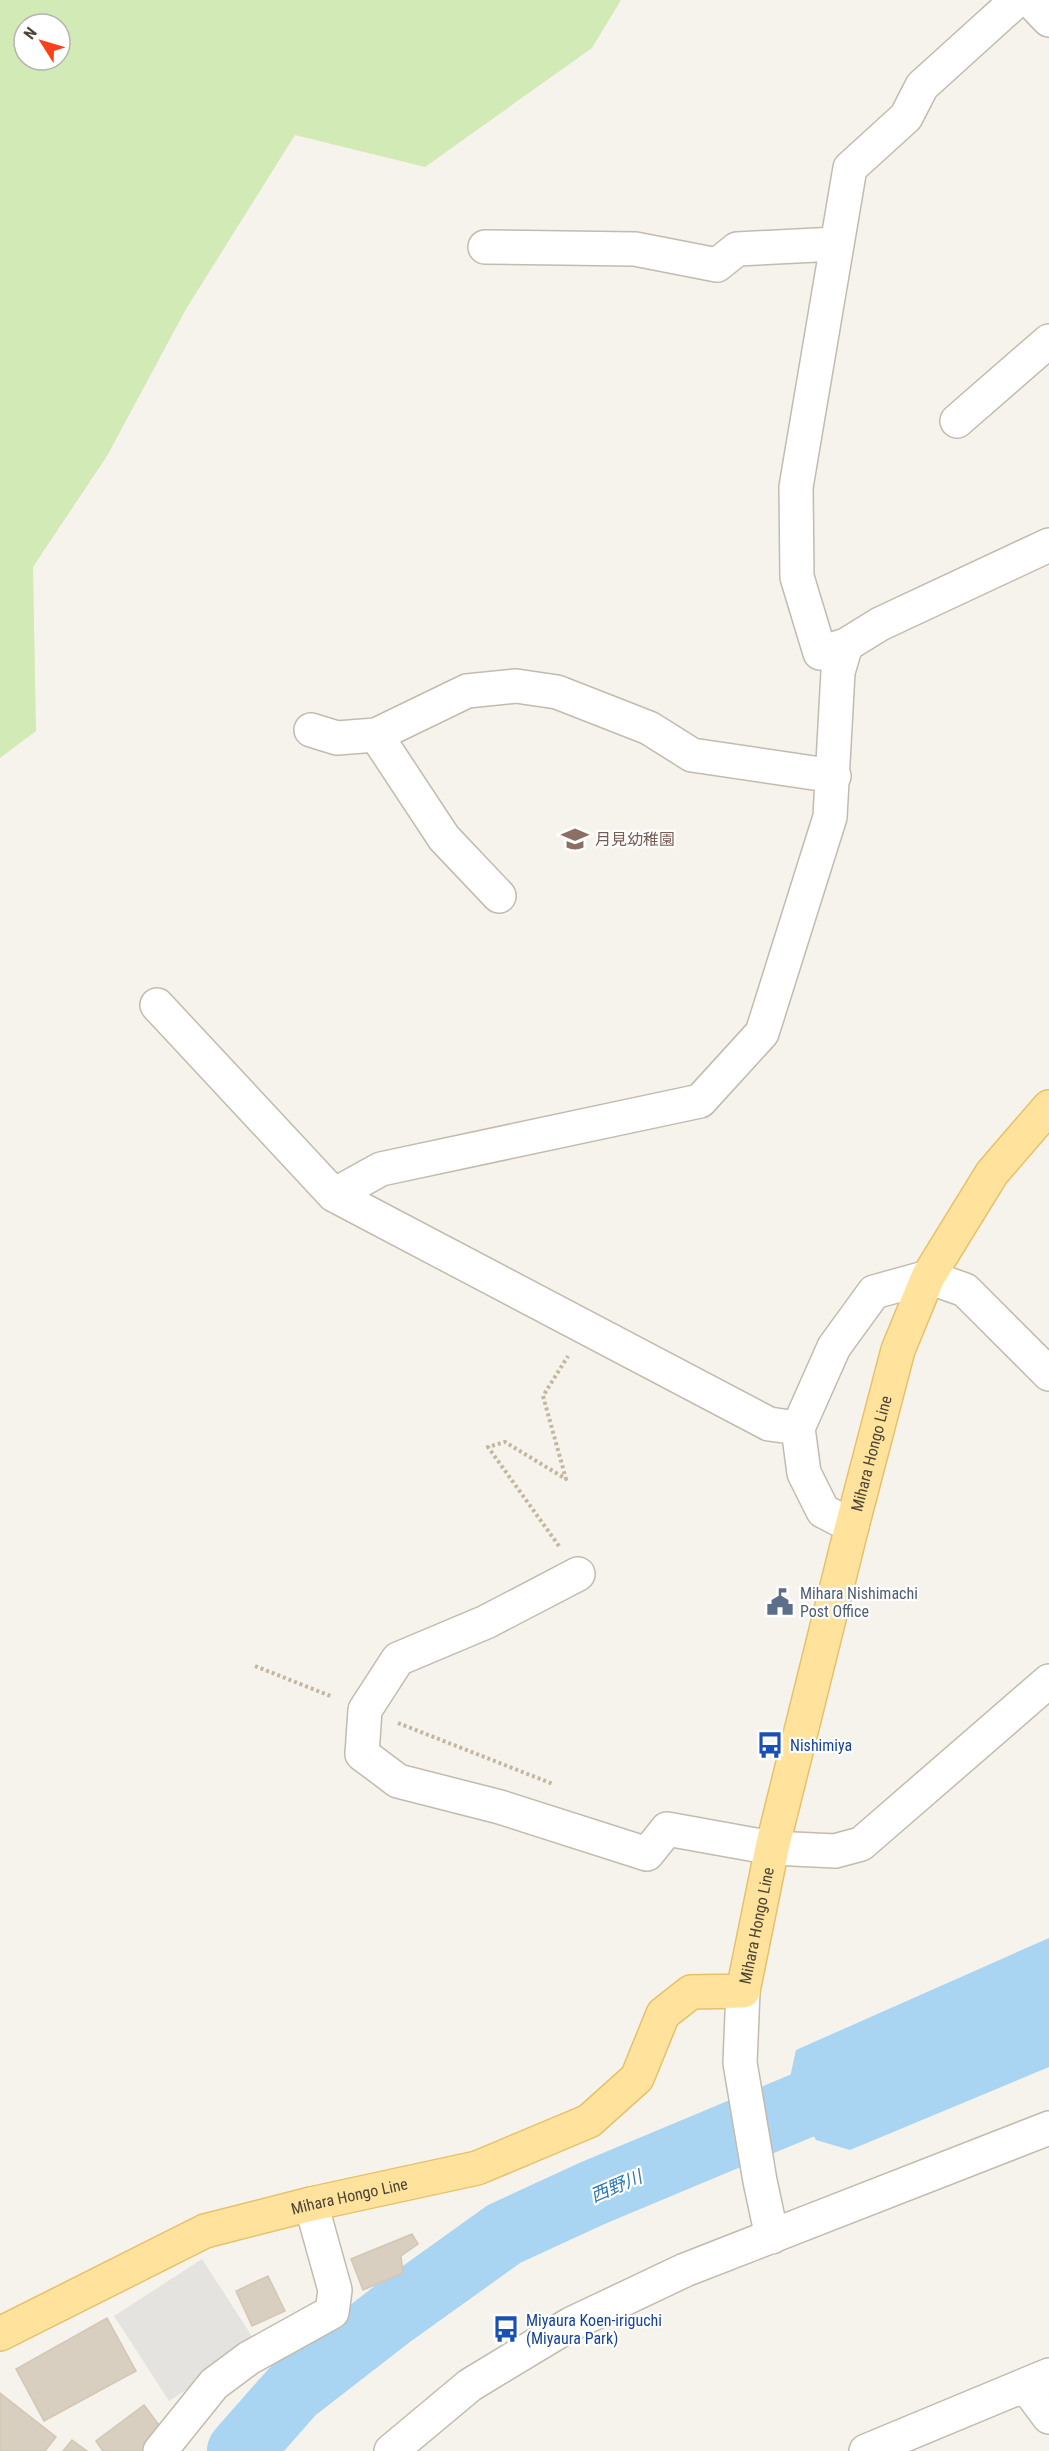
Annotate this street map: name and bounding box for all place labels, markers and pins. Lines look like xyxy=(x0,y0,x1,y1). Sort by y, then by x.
school or university icon: 月見幼稚園 xyxy=(560,824,590,854)
place label: 月見幼稚園 xyxy=(595,830,675,849)
place label: Mihara Nishimachi Post Office xyxy=(800,1584,918,1621)
public building icon: Mihara Nishimachi Post Office xyxy=(765,1587,795,1617)
bus stop icon: Nishimiya xyxy=(755,1730,785,1760)
place label: Nishimiya xyxy=(790,1736,852,1755)
place label: Miyaura Koen-iriguchi (Miyaura Park) xyxy=(526,2311,662,2348)
bus stop icon: Miyaura Koen-iriguchi (Miyaura Park) xyxy=(491,2314,521,2344)

